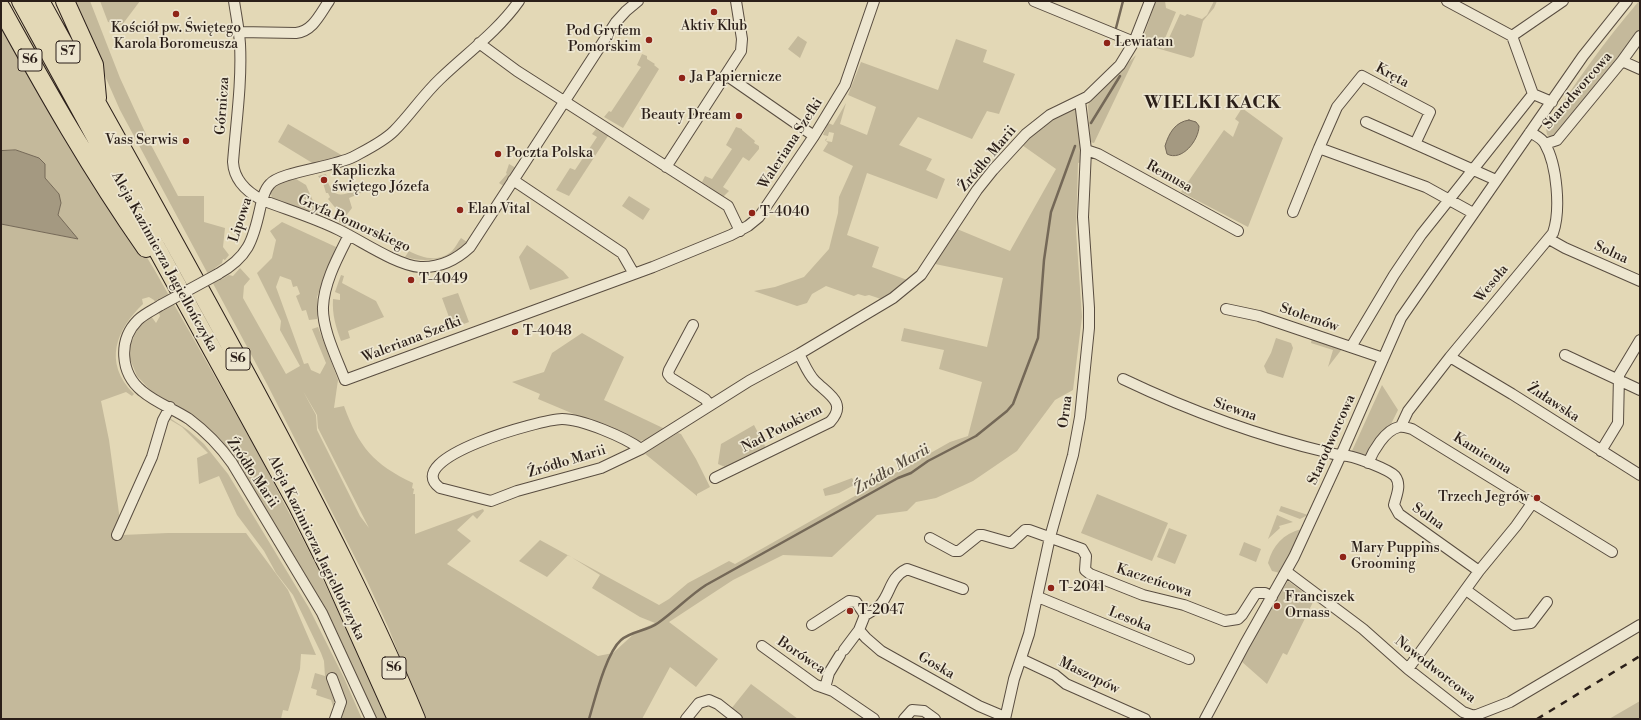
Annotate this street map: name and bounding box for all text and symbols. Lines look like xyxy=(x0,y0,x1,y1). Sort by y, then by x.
marker: Aktiv Klub xyxy=(709,7,719,17)
marker: Kościół pw. Świętego Karola Boromeusza xyxy=(171,9,181,19)
place label: Aktiv Klub xyxy=(681,19,747,35)
place label: Kościół pw. Świętego Karola Boromeusza xyxy=(111,21,241,54)
place label: Pod Gryfem Pomorskim xyxy=(566,24,641,56)
marker: Pod Gryfem Pomorskim xyxy=(644,35,654,45)
place label: Lewiatan xyxy=(1115,35,1173,51)
marker: Lewiatan xyxy=(1102,38,1112,48)
road number: S7 xyxy=(56,41,80,63)
road number: S6 xyxy=(18,49,42,71)
street label: Starodworcowa xyxy=(1540,49,1616,133)
street label: Kręta xyxy=(1372,60,1412,92)
place label: Ja Papiernicze xyxy=(690,70,782,86)
marker: Ja Papiernicze xyxy=(677,73,687,83)
street label: Górnicza xyxy=(213,76,233,136)
district label: WIELKI KACK xyxy=(1144,93,1282,115)
street label: Waleriana Szefki xyxy=(755,95,827,193)
place label: Beauty Dream xyxy=(641,108,731,124)
marker: Beauty Dream xyxy=(734,111,744,121)
street label: Źródło Marii xyxy=(956,123,1020,195)
place label: Vass Serwis xyxy=(105,133,178,149)
marker: Vass Serwis xyxy=(181,136,191,146)
place label: Poczta Polska xyxy=(506,146,593,162)
marker: Poczta Polska xyxy=(493,149,503,159)
street label: Remusa xyxy=(1143,158,1195,196)
place label: Kapliczka świętego Józefa xyxy=(332,164,429,196)
street label: Aleja Kazimierza Jagiellończyka xyxy=(107,169,221,355)
marker: Kapliczka świętego Józefa xyxy=(319,175,329,185)
street label: Gryfa Pomorskiego xyxy=(295,192,413,256)
street label: Lipowa xyxy=(226,195,256,245)
place label: Elan Vital xyxy=(468,202,530,218)
marker: Elan Vital xyxy=(455,205,465,215)
place label: T-4040 xyxy=(760,205,810,221)
marker: T-4040 xyxy=(747,208,757,218)
street label: Solna xyxy=(1591,238,1631,268)
street label: Wesoła xyxy=(1472,262,1512,306)
place label: T-4049 xyxy=(419,272,468,288)
marker: T-4049 xyxy=(406,275,416,285)
street label: Stolemów xyxy=(1277,300,1341,336)
street label: Waleriana Szefki xyxy=(360,313,464,367)
place label: T-4048 xyxy=(523,324,572,340)
marker: T-4048 xyxy=(510,327,520,337)
road number: S6 xyxy=(226,348,250,370)
street label: Żuławska xyxy=(1524,380,1582,426)
street label: Starodworcowa xyxy=(1305,392,1359,488)
street label: Orna xyxy=(1056,395,1076,429)
street label: Siewna xyxy=(1211,395,1259,425)
street label: Nad Potokiem xyxy=(739,401,825,457)
street label: Kamienna xyxy=(1450,430,1514,478)
street label: Źródło Marii xyxy=(222,435,282,511)
water label: Źródło Marii xyxy=(851,441,933,499)
street label: Źródło Marii xyxy=(526,442,608,482)
street label: Aleja Kazimierza Jagiellończyka xyxy=(264,453,368,643)
place label: Trzech Jegrów xyxy=(1438,490,1529,506)
marker: Trzech Jegrów xyxy=(1532,493,1542,503)
street label: Solna xyxy=(1409,500,1447,534)
place label: Mary Puppins Grooming xyxy=(1351,541,1440,574)
marker: Mary Puppins Grooming xyxy=(1338,552,1348,562)
street label: Kaczeńcowa xyxy=(1114,561,1194,601)
place label: T-2041 xyxy=(1059,580,1105,596)
marker: T-2041 xyxy=(1046,583,1056,593)
place label: Franciszek Ornass xyxy=(1285,590,1354,622)
marker: Franciszek Ornass xyxy=(1272,601,1282,611)
place label: T-2047 xyxy=(858,603,904,619)
street label: Lesoka xyxy=(1106,604,1154,636)
marker: T-2047 xyxy=(845,606,855,616)
street label: Nowodworcowa xyxy=(1391,633,1479,707)
street label: Borówca xyxy=(774,634,828,678)
street label: Goska xyxy=(915,649,957,683)
street label: Maszopów xyxy=(1056,654,1122,698)
road number: S6 xyxy=(382,657,406,679)

